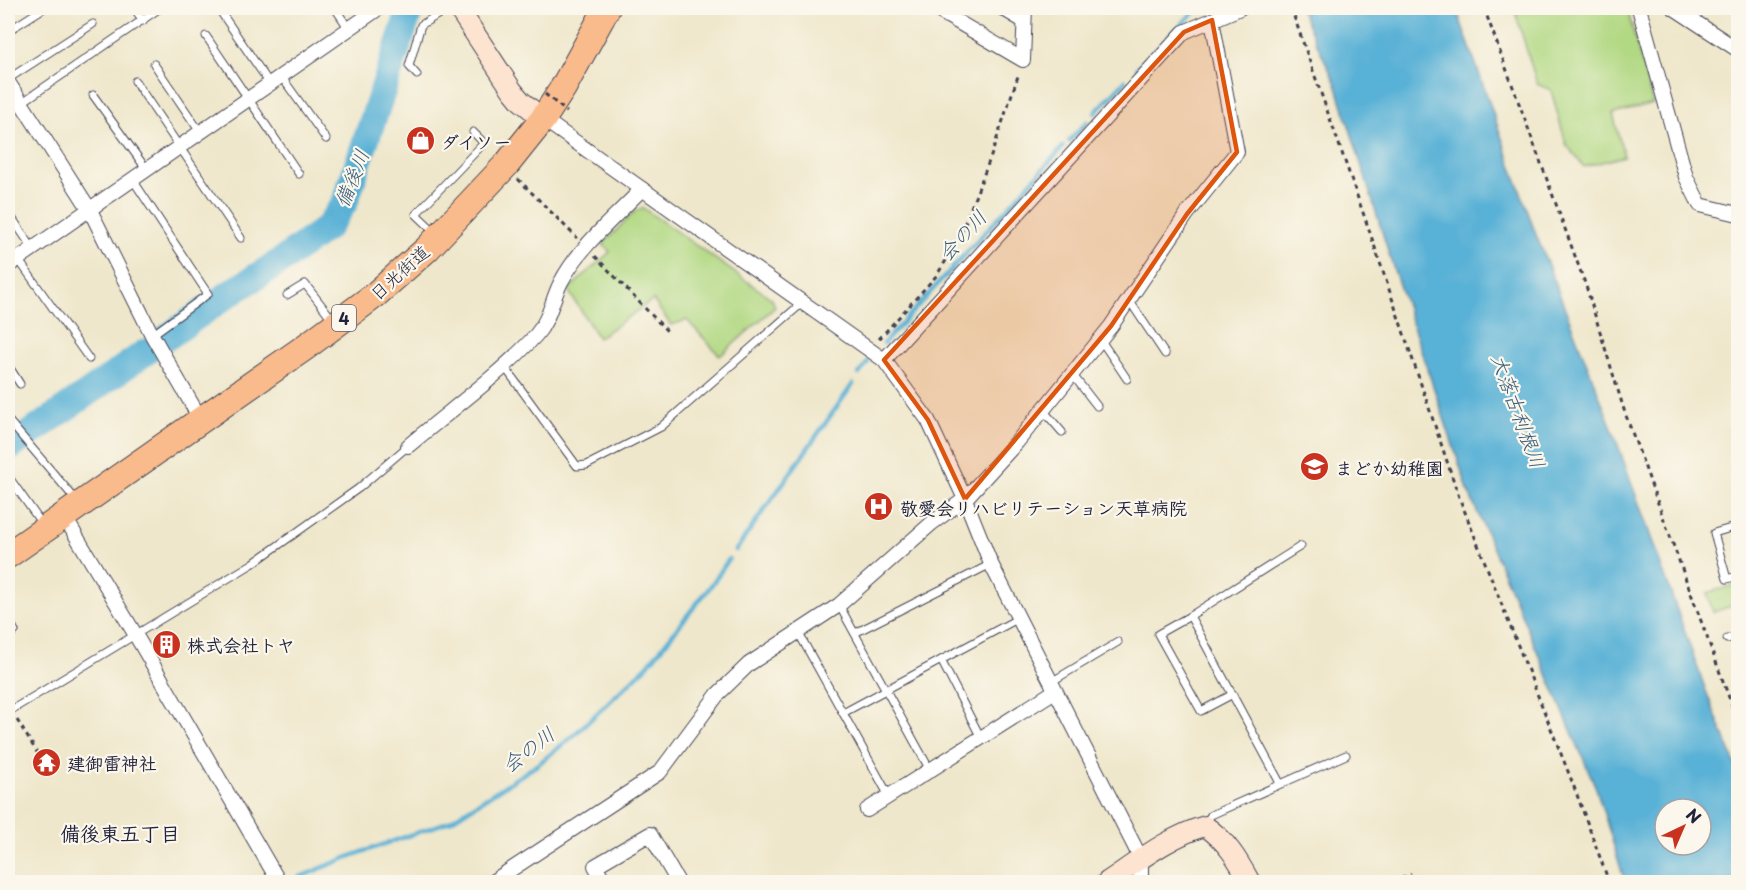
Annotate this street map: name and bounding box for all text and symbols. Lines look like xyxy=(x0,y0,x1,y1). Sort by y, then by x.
shop icon: ダイソー xyxy=(404,125,436,157)
place label: ダイソー xyxy=(441,128,511,155)
water label: 備後川 xyxy=(326,145,376,211)
water label: 会の川 xyxy=(931,203,993,267)
street label: 日光街道 xyxy=(363,238,435,306)
road number: 4 xyxy=(332,305,356,331)
water label: 大落古利根川 xyxy=(1484,349,1554,473)
school or university icon: まどか幼稚園 xyxy=(1298,451,1330,483)
place label: まどか幼稚園 xyxy=(1335,454,1444,481)
hospital icon: 敬愛会リハビリテーション天草病院 xyxy=(863,491,895,523)
place label: 敬愛会リハビリテーション天草病院 xyxy=(900,494,1187,521)
building icon: 株式会社トヤ xyxy=(150,628,182,660)
place label: 株式会社トヤ xyxy=(187,631,295,658)
water label: 会の川 xyxy=(495,719,561,779)
temple icon: 建御雷神社 xyxy=(30,746,62,778)
place label: 建御雷神社 xyxy=(67,749,157,776)
north arrow xyxy=(1653,797,1713,857)
text: N xyxy=(1681,802,1707,829)
district label: 備後東五丁目 xyxy=(60,818,180,848)

